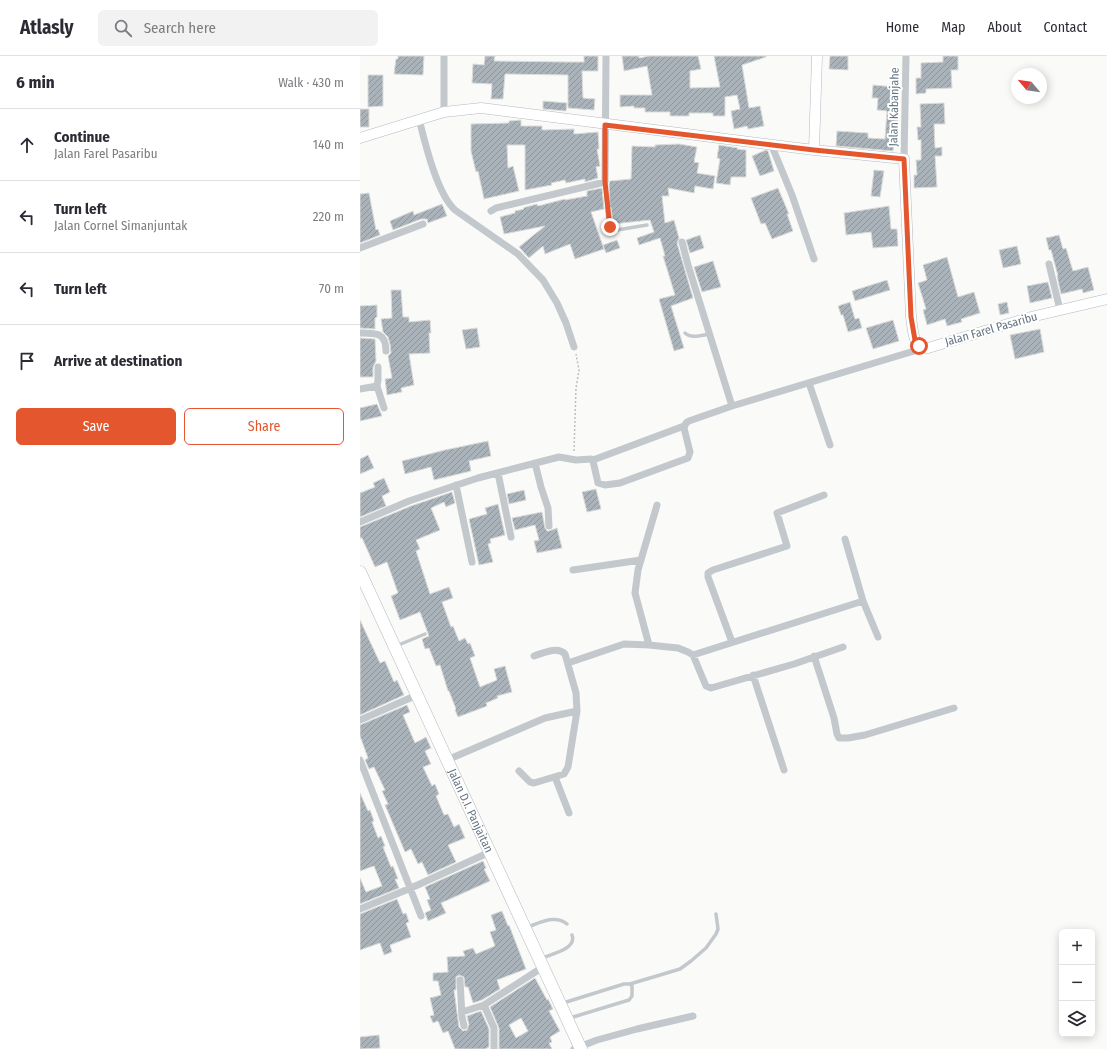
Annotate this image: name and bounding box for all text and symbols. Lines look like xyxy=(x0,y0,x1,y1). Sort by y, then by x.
search box xyxy=(98,10,378,46)
text: Atlasly xyxy=(20,16,74,39)
icon: search xyxy=(112,17,134,39)
text: Search here xyxy=(144,19,216,37)
text: Home xyxy=(886,19,919,36)
text: Map xyxy=(941,19,965,36)
text: About xyxy=(987,19,1022,36)
text: Contact xyxy=(1044,19,1087,36)
street label: Jalan Kabanjahe xyxy=(886,67,902,147)
north arrow xyxy=(1011,68,1047,104)
text: 6 min xyxy=(16,72,55,93)
text: Walk · 430 m xyxy=(278,75,344,90)
text: Continue xyxy=(54,128,110,146)
icon: ahead xyxy=(16,134,38,156)
text: 140 m xyxy=(313,137,344,152)
text: Jalan Farel Pasaribu xyxy=(54,146,158,161)
text: Turn left xyxy=(54,200,107,218)
icon: left xyxy=(16,206,38,228)
text: 220 m xyxy=(313,209,344,224)
text: Jalan Cornel Simanjuntak xyxy=(54,218,187,233)
route end xyxy=(601,218,619,236)
icon: left xyxy=(16,278,38,300)
text: Turn left xyxy=(54,280,107,298)
text: 70 m xyxy=(319,281,344,296)
street label: Jalan Farel Pasaribu xyxy=(943,309,1039,349)
route start xyxy=(910,337,928,355)
icon: arrive xyxy=(16,350,38,372)
text: Arrive at destination xyxy=(54,352,182,370)
button: Save xyxy=(16,408,176,445)
button: Share xyxy=(184,408,344,445)
street label: Jalan D.I. Panjaitan xyxy=(445,766,496,855)
map controls xyxy=(1059,929,1095,1037)
button: + xyxy=(1059,929,1095,965)
button: − xyxy=(1059,965,1095,1001)
button: layers xyxy=(1059,1001,1095,1037)

